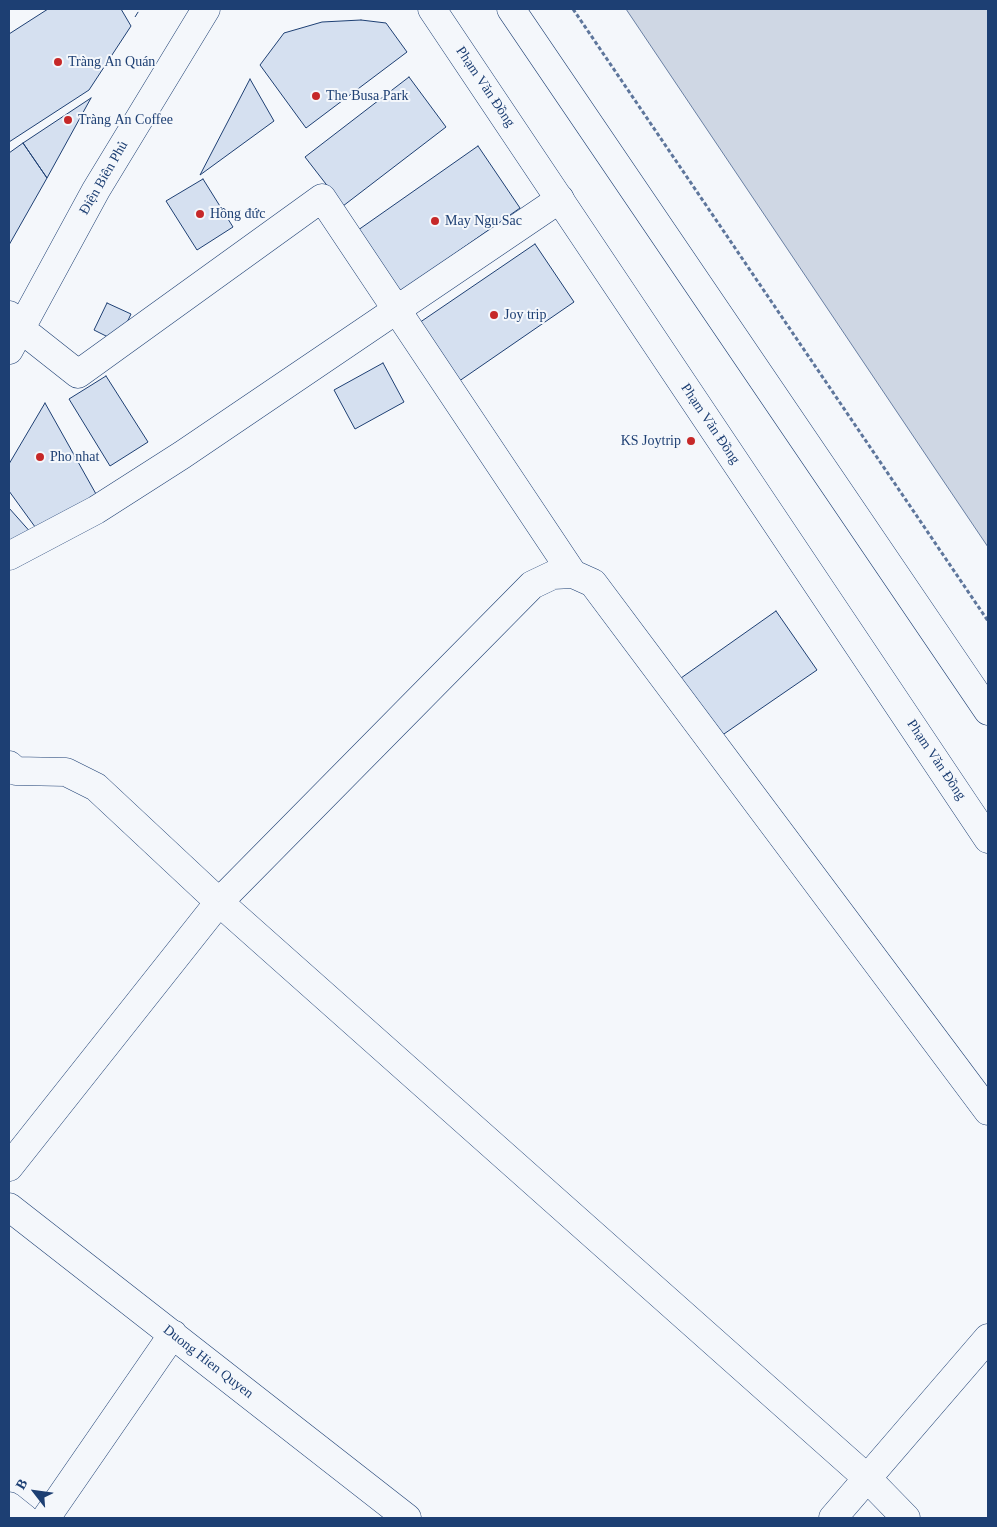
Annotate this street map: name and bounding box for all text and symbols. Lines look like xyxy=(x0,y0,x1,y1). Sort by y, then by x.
street label: Phạm Văn Đồng xyxy=(452,44,518,130)
place label: Tràng An Quán xyxy=(68,54,155,70)
marker: Tràng An Quán xyxy=(52,56,64,68)
place label: The Busa Park xyxy=(326,88,408,104)
marker: The Busa Park xyxy=(310,90,322,102)
place label: Tràng An Coffee xyxy=(78,112,173,128)
marker: Tràng An Coffee xyxy=(62,114,74,126)
street label: Điện Biên Phủ xyxy=(76,138,132,218)
place label: Hồng đức xyxy=(210,206,265,222)
marker: Hồng đức xyxy=(194,208,206,220)
place label: May Ngu Sac xyxy=(445,213,522,229)
marker: May Ngu Sac xyxy=(429,215,441,227)
place label: Joy trip xyxy=(504,307,546,323)
marker: Joy trip xyxy=(488,309,500,321)
street label: Phạm Văn Đồng xyxy=(677,381,743,467)
place label: KS Joytrip xyxy=(621,433,681,449)
marker: KS Joytrip xyxy=(685,435,697,447)
place label: Pho nhat xyxy=(50,449,99,465)
marker: Pho nhat xyxy=(34,451,46,463)
street label: Phạm Văn Đồng xyxy=(903,717,969,803)
street label: Duong Hien Quyen xyxy=(160,1322,256,1402)
north arrow xyxy=(10,1467,60,1517)
text: B xyxy=(13,1476,30,1492)

